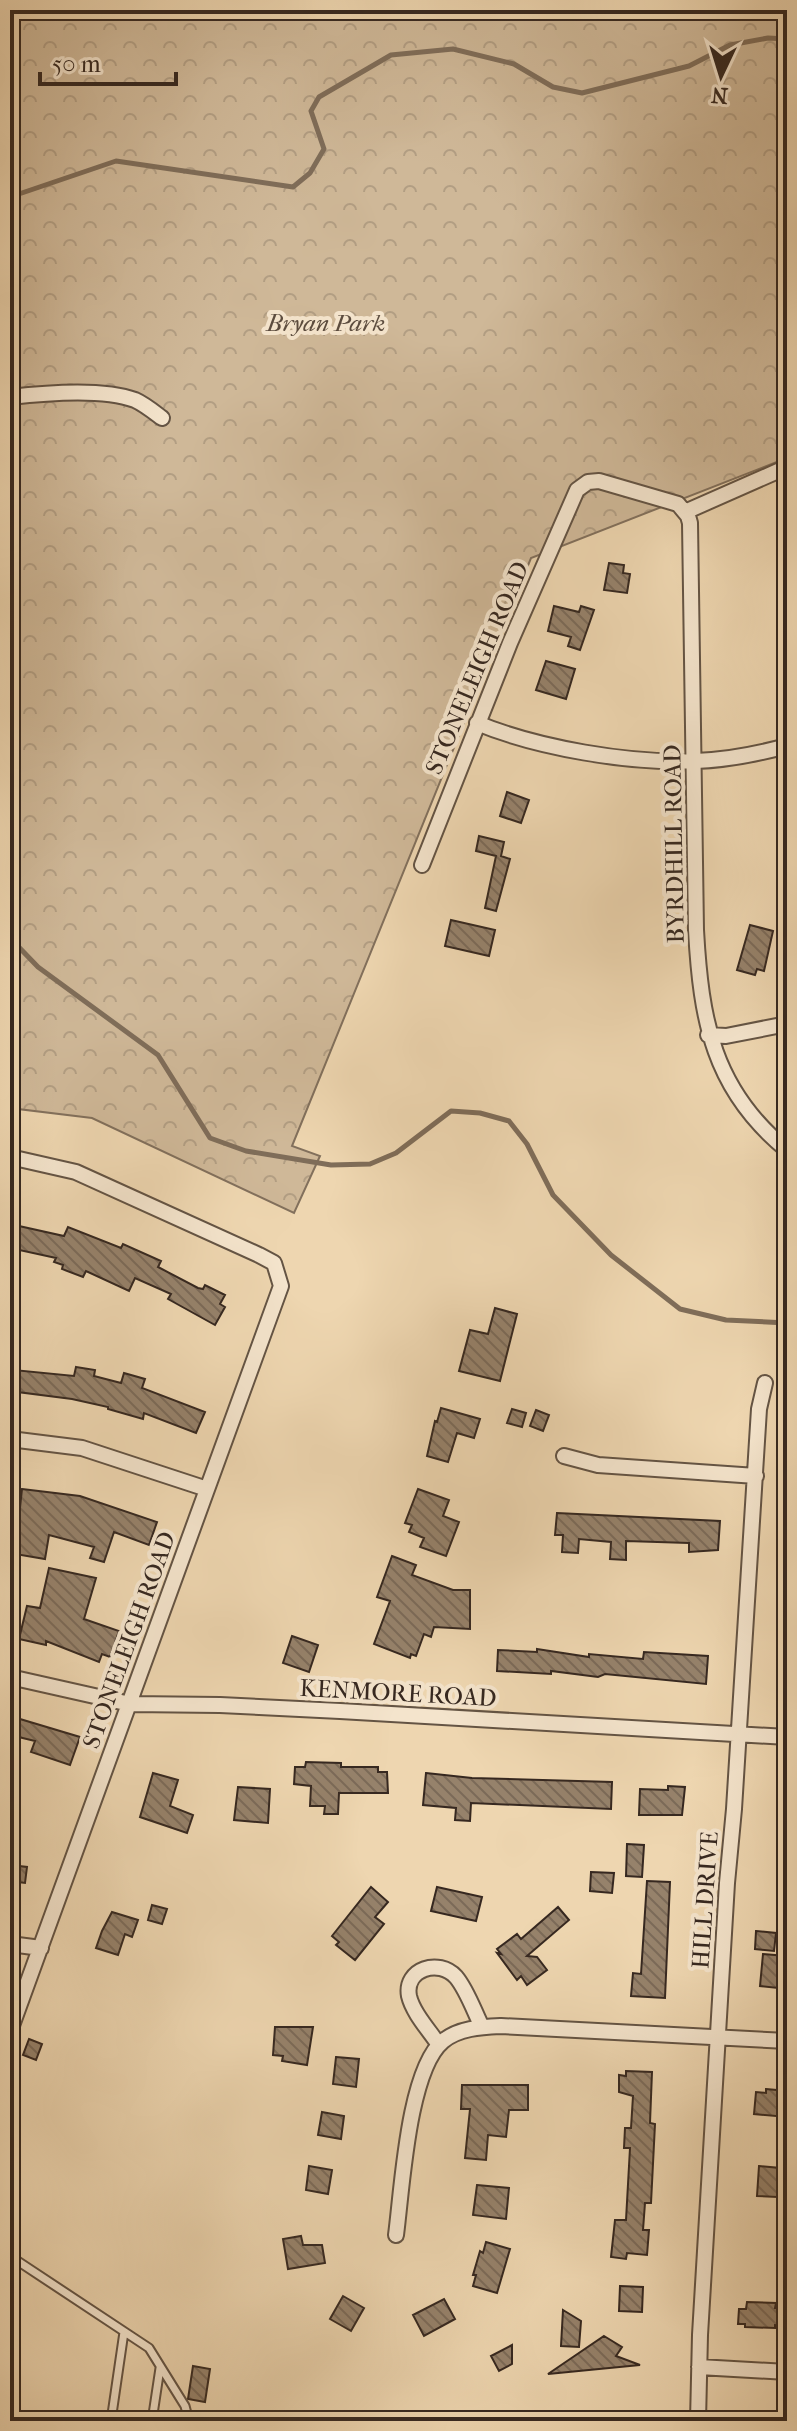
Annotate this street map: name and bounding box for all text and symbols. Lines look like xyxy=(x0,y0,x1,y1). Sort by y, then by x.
scale bar xyxy=(40,36,176,86)
north arrow xyxy=(681,36,761,116)
text: 50 m xyxy=(52,50,101,78)
text: N xyxy=(710,81,729,109)
park label: Bryan Park xyxy=(265,309,385,337)
street label: STONELEIGH ROAD xyxy=(419,557,535,779)
street label: BYRDHILL ROAD xyxy=(658,744,690,944)
street label: STONELEIGH ROAD xyxy=(77,1528,181,1752)
street label: KENMORE ROAD xyxy=(299,1674,497,1712)
street label: HILL DRIVE xyxy=(686,1830,724,1970)

